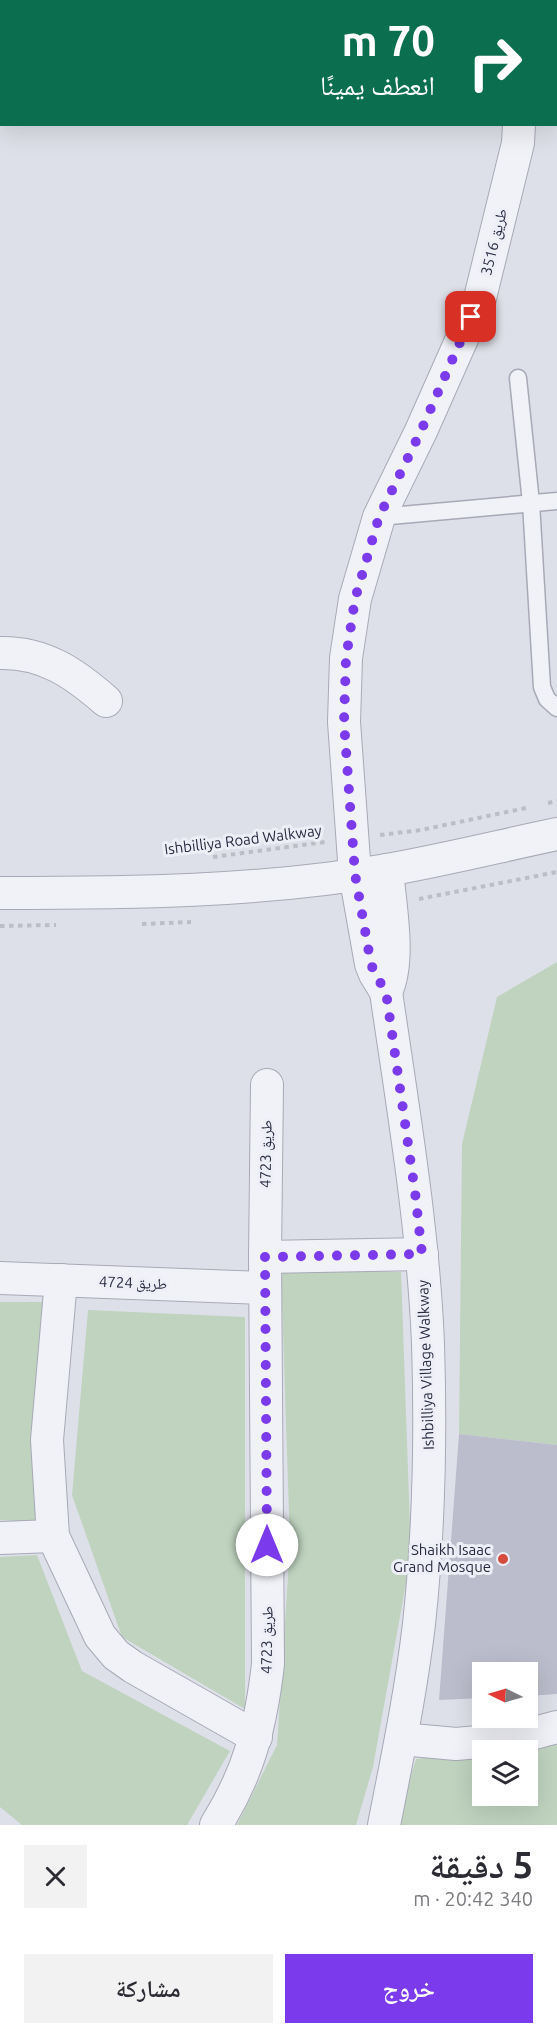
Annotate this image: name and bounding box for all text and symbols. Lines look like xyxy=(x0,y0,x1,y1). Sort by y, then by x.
text: 70 m xyxy=(341,17,435,64)
icon: right xyxy=(456,24,534,102)
text: انعطف يمينًا xyxy=(320,70,435,100)
street label: طريق 3516 xyxy=(477,207,512,277)
pin xyxy=(445,291,496,342)
icon: arrive xyxy=(454,300,487,333)
street label: Ishbilliya Road Walkway xyxy=(163,821,323,858)
street label: طريق 4723 xyxy=(256,1120,277,1188)
street label: طريق 4724 xyxy=(99,1273,167,1294)
street label: Ishbilliya Village Walkway xyxy=(414,1280,437,1450)
position arrow xyxy=(235,1513,299,1577)
place label: Shaikh Isaac Grand Mosque xyxy=(393,1541,491,1575)
marker: Shaikh Isaac Grand Mosque xyxy=(496,1552,510,1566)
street label: طريق 4723 xyxy=(257,1606,278,1674)
north arrow xyxy=(472,1662,538,1728)
map controls xyxy=(472,1662,538,1806)
button: layers xyxy=(472,1740,538,1806)
text: 5 دقيقة xyxy=(429,1844,533,1885)
button: close xyxy=(24,1845,87,1908)
text: 340 m · 20:42 xyxy=(413,1887,533,1910)
button: مشاركة xyxy=(24,1954,273,2023)
button: خروج xyxy=(285,1954,533,2023)

